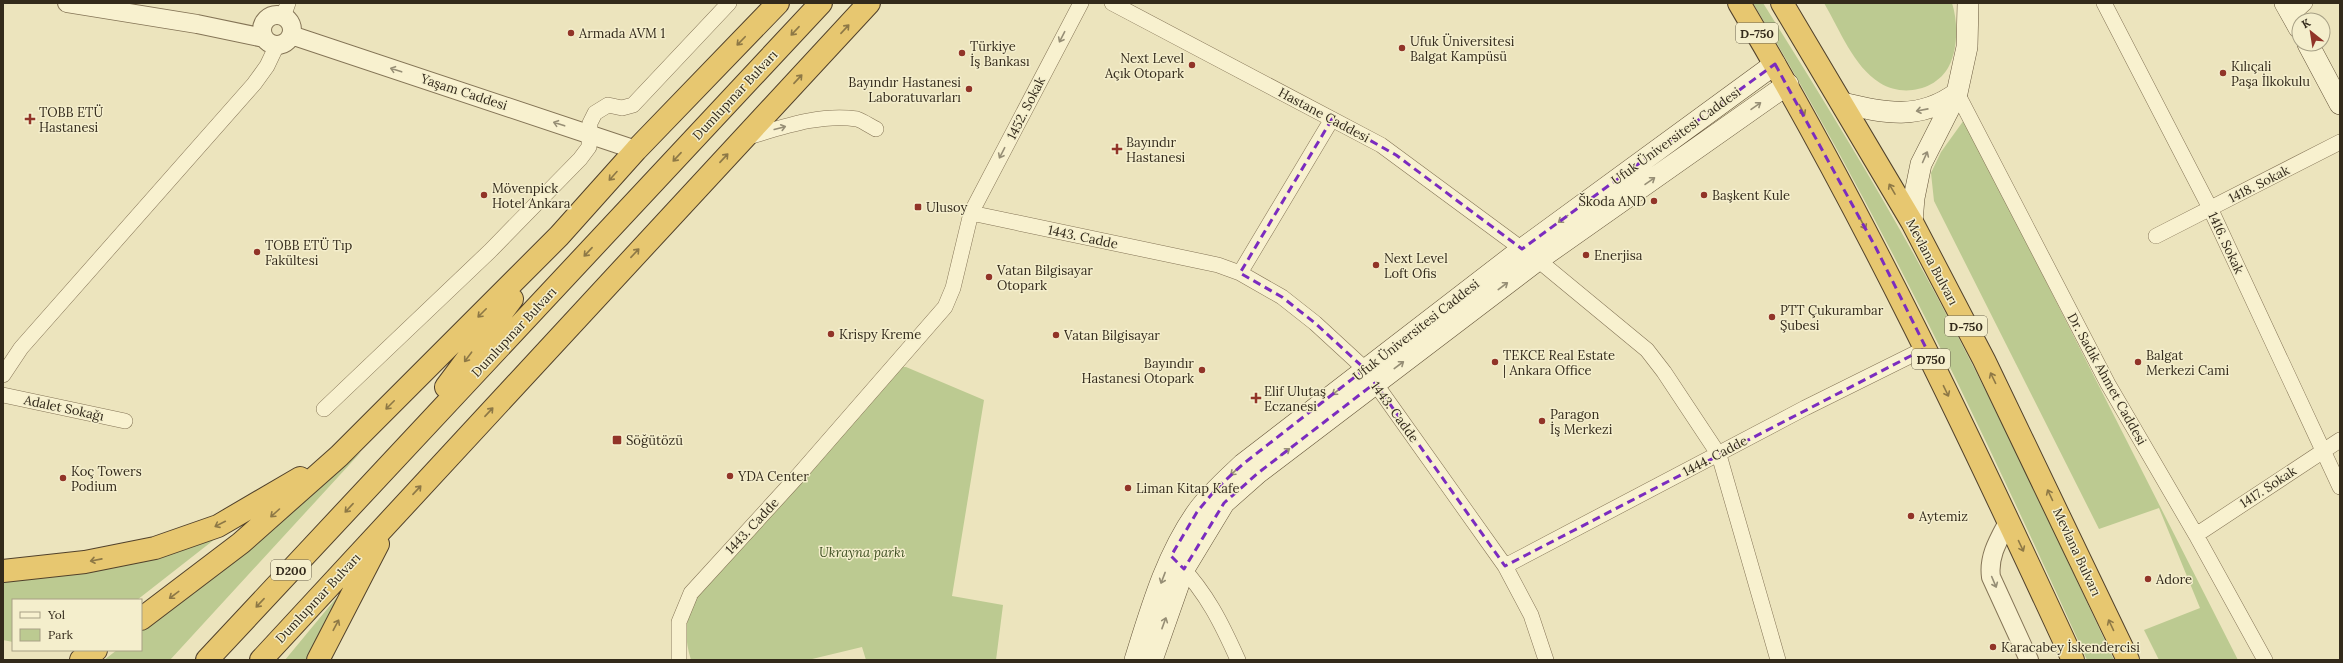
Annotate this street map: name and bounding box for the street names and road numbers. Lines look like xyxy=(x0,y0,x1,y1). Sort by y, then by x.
road number: D-750 xyxy=(1736,23,1778,43)
street label: Dumlupınar Bulvarı xyxy=(689,46,781,144)
street label: Yaşam Caddesi xyxy=(418,70,510,114)
street label: 1452. Sokak xyxy=(1003,74,1049,142)
street label: Ufuk Üniversitesi Caddesi xyxy=(1608,83,1744,189)
street label: Hastane Caddesi xyxy=(1275,84,1373,146)
street label: 1418. Sokak xyxy=(2226,161,2292,207)
street label: 1416. Sokak xyxy=(2204,209,2248,277)
street label: Mevlana Bulvarı xyxy=(1902,216,1962,308)
street label: 1443. Cadde xyxy=(1046,221,1120,253)
street label: Ufuk Üniversitesi Caddesi xyxy=(1349,275,1483,385)
street label: Dumlupınar Bulvarı xyxy=(468,283,560,381)
street label: Dr. Sadık Ahmet Caddesi xyxy=(2064,310,2151,448)
road number: D-750 xyxy=(1945,316,1987,336)
road number: D750 xyxy=(1912,349,1950,369)
street label: 1443. Cadde xyxy=(1367,378,1423,446)
street label: Adalet Sokağı xyxy=(21,391,106,425)
street label: 1444. Cadde xyxy=(1680,432,1750,480)
street label: 1417. Sokak xyxy=(2236,462,2300,512)
street label: 1443. Cadde xyxy=(722,494,782,558)
street label: Mevlana Bulvarı xyxy=(2049,505,2105,599)
street label: Dumlupınar Bulvarı xyxy=(272,549,364,647)
road number: D200 xyxy=(271,560,311,580)

